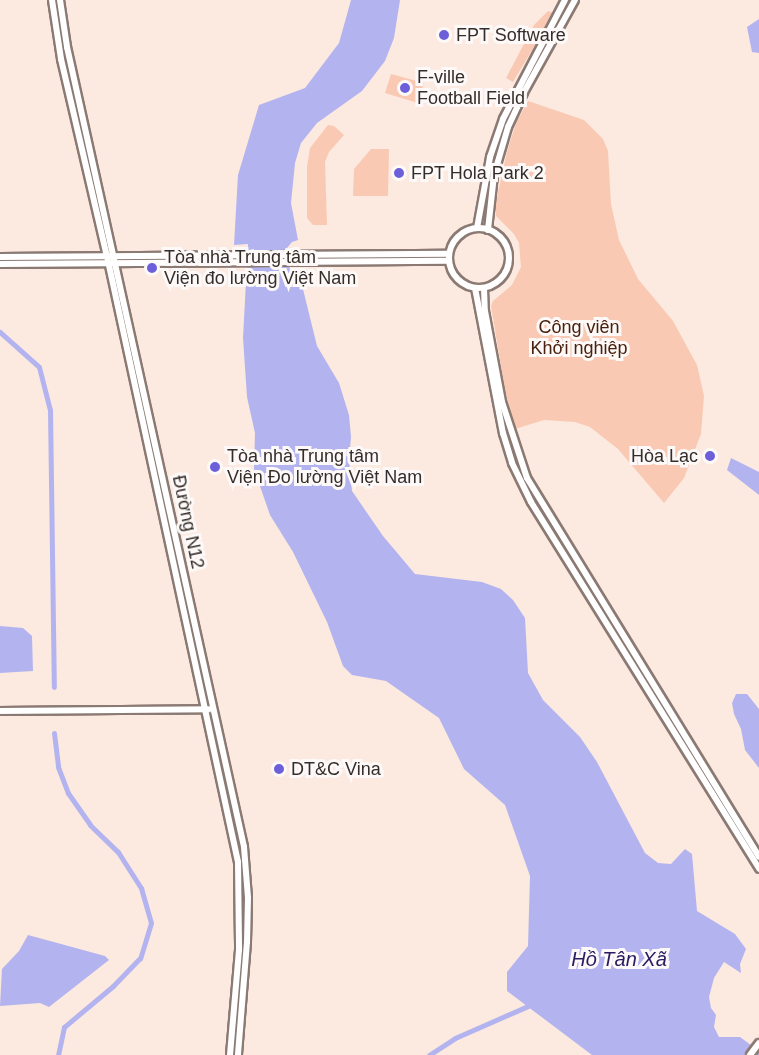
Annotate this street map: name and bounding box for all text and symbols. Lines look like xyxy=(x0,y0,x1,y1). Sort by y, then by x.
place label: FPT Software xyxy=(456,24,566,46)
marker: FPT Software xyxy=(437,28,451,42)
place label: F-ville Football Field xyxy=(417,67,525,110)
marker: F-ville Football Field xyxy=(398,81,412,95)
place label: FPT Hola Park 2 xyxy=(411,162,544,184)
marker: FPT Hola Park 2 xyxy=(392,166,406,180)
place label: Tòa nhà Trung tâm Viện đo lường Việt Nam xyxy=(164,247,356,290)
marker: Tòa nhà Trung tâm Viện đo lường Việt Nam xyxy=(145,261,159,275)
park label: Công viên Khởi nghiệp xyxy=(531,317,627,360)
place label: Hòa Lạc xyxy=(631,445,698,467)
place label: Tòa nhà Trung tâm Viện Đo lường Việt Nam xyxy=(227,446,422,488)
marker: Hòa Lạc xyxy=(703,449,717,463)
marker: Tòa nhà Trung tâm Viện Đo lường Việt Nam xyxy=(208,460,222,474)
street label: Đường N12 xyxy=(168,473,208,571)
place label: DT&C Vina xyxy=(291,758,381,780)
marker: DT&C Vina xyxy=(272,762,286,776)
water label: Hồ Tân Xã xyxy=(571,947,667,971)

